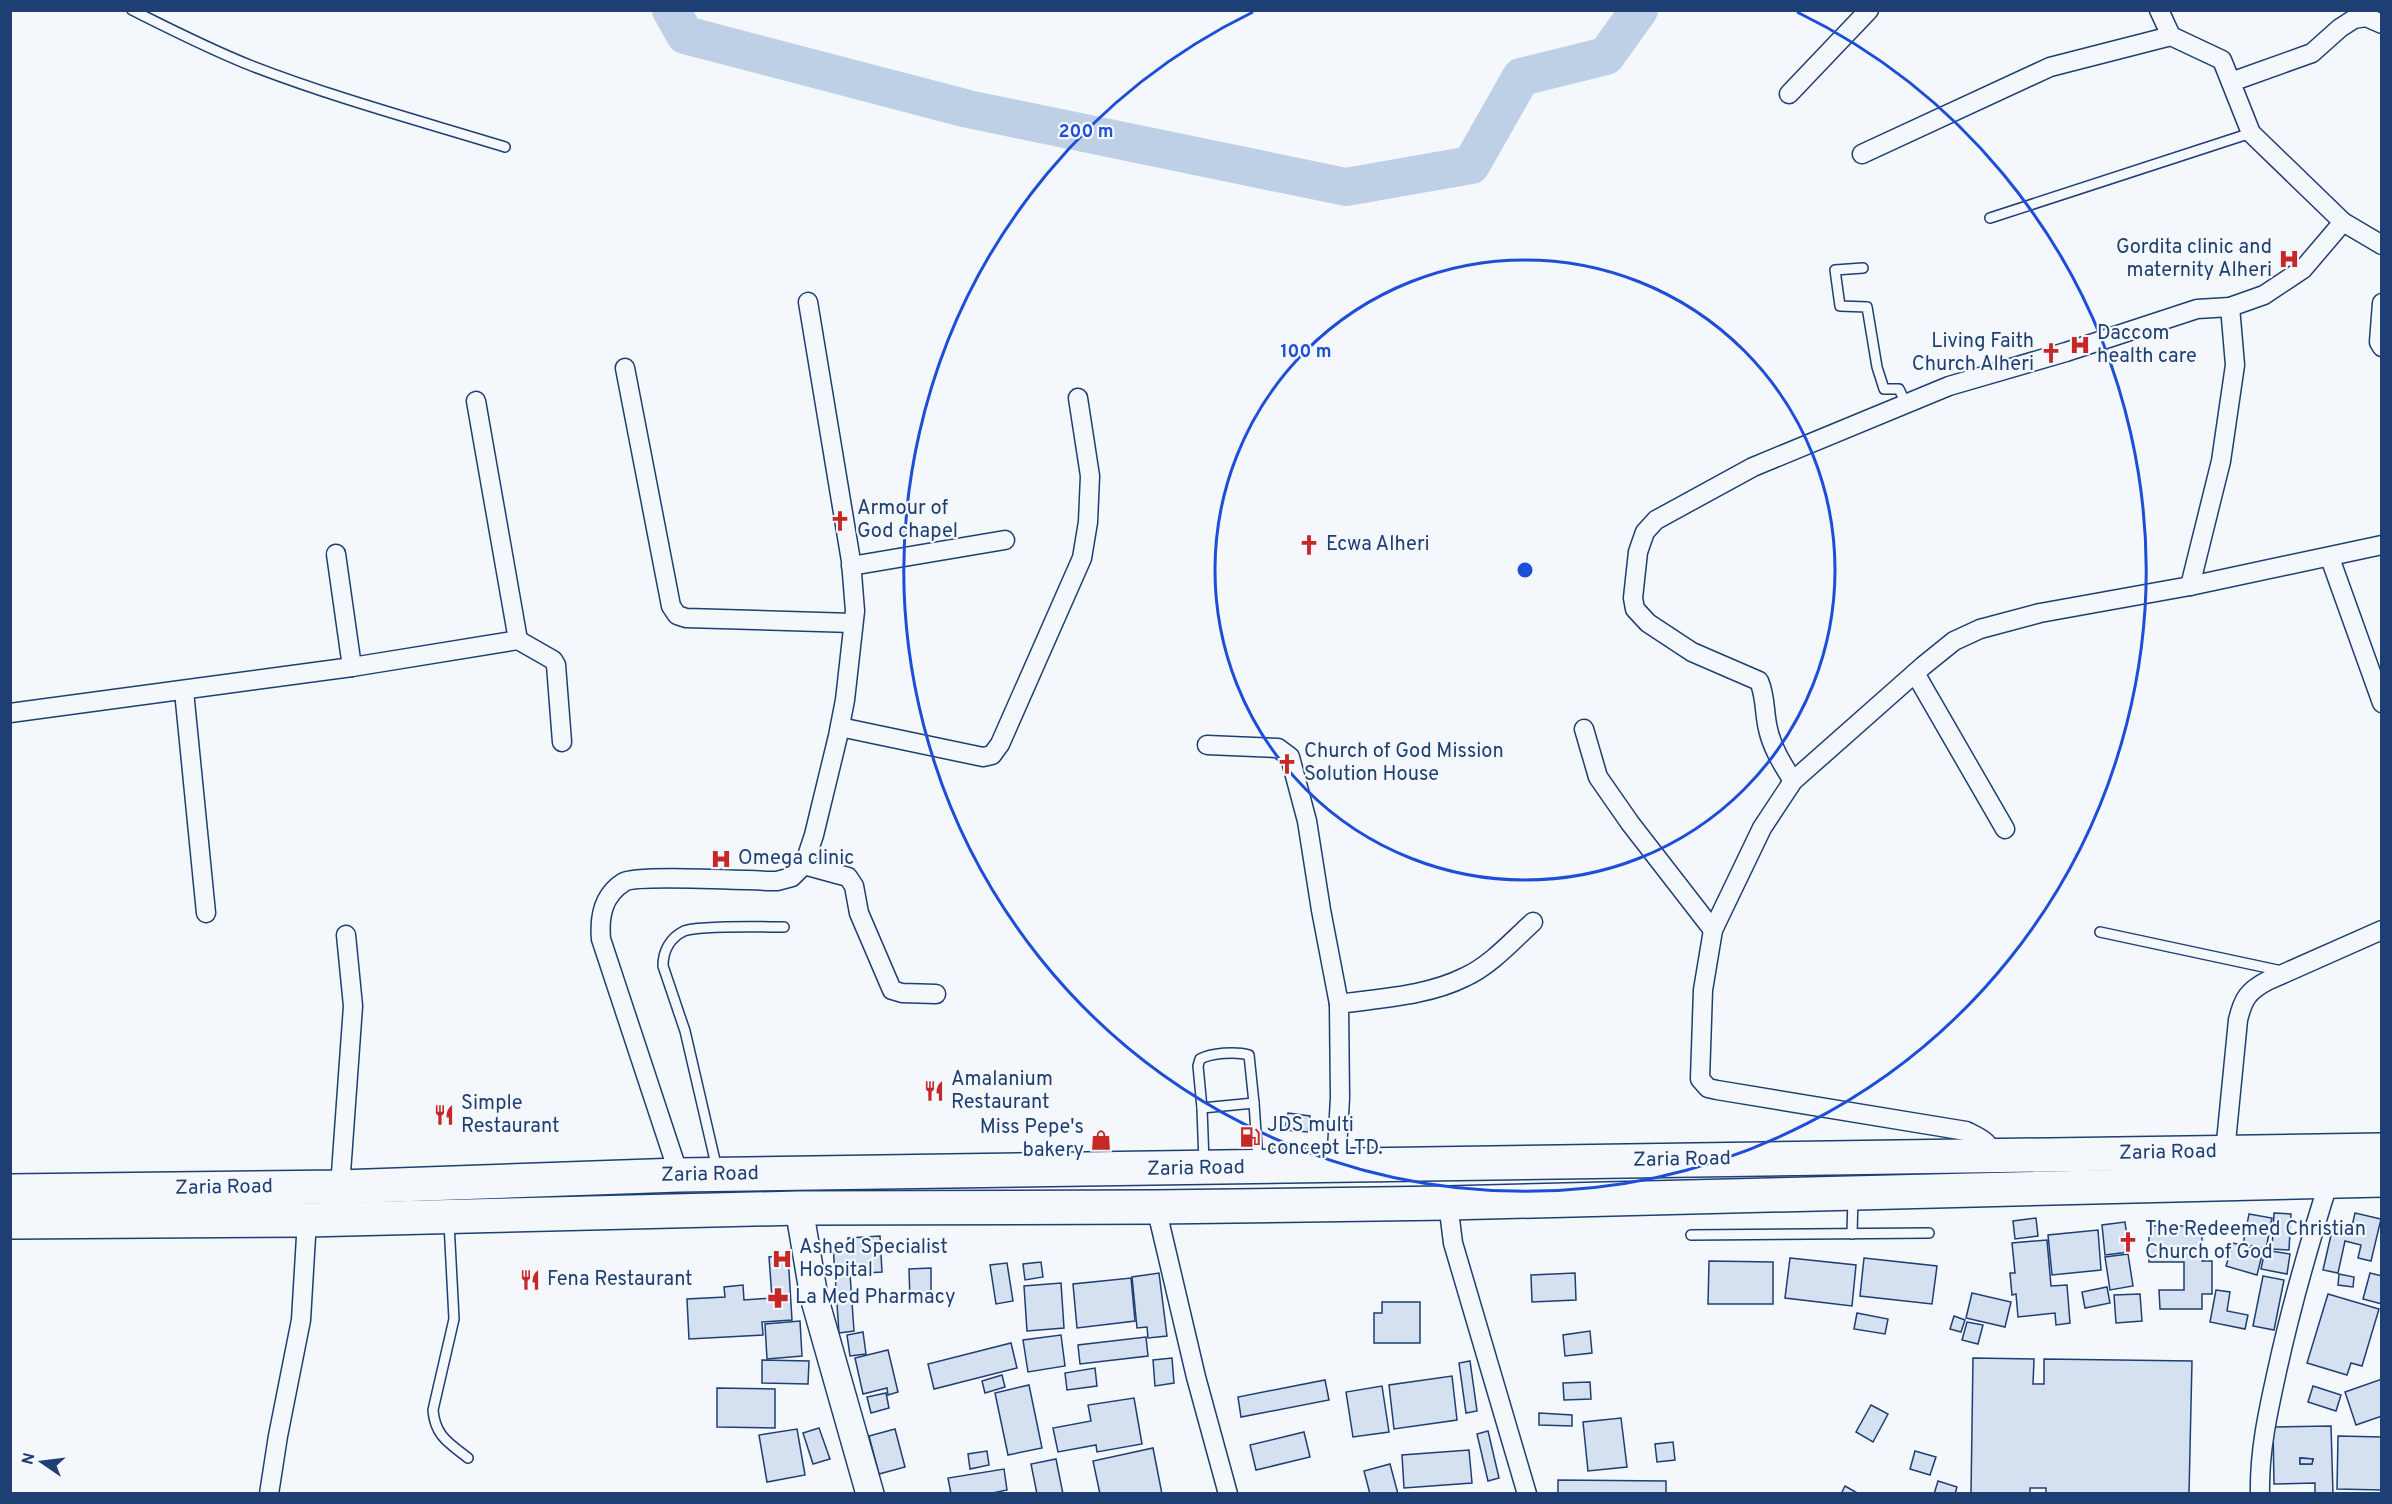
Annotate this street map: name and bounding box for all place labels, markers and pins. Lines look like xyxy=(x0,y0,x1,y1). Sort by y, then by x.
place label: Gordita clinic and maternity Alheri xyxy=(2116,235,2272,284)
hospital icon: Gordita clinic and maternity Alheri xyxy=(2277,247,2301,271)
place label: Daccom health care xyxy=(2097,321,2197,370)
place label: Living Faith Church Alheri xyxy=(1912,329,2034,378)
hospital icon: Daccom health care xyxy=(2068,333,2092,357)
church icon: Living Faith Church Alheri xyxy=(2039,341,2063,365)
place label: Armour of God chapel xyxy=(857,496,958,545)
church icon: Armour of God chapel xyxy=(828,509,852,533)
place label: Ecwa Alheri xyxy=(1326,532,1430,558)
church icon: Ecwa Alheri xyxy=(1297,533,1321,557)
centre of rings xyxy=(1515,560,1535,580)
place label: Church of God Mission Solution House xyxy=(1304,739,1504,788)
church icon: Church of God Mission Solution House xyxy=(1275,752,1299,776)
place label: Omega clinic xyxy=(738,846,854,872)
hospital icon: Omega clinic xyxy=(709,847,733,871)
place label: Amalanium Restaurant xyxy=(951,1067,1053,1116)
restaurant icon: Amalanium Restaurant xyxy=(922,1079,946,1103)
place label: Simple Restaurant xyxy=(461,1091,560,1140)
restaurant icon: Simple Restaurant xyxy=(432,1103,456,1127)
place label: JDS multi concept LTD. xyxy=(1267,1113,1383,1162)
place label: Miss Pepe's bakery xyxy=(980,1115,1084,1164)
fuel station icon: JDS multi concept LTD. xyxy=(1238,1125,1262,1149)
shop icon: Miss Pepe's bakery xyxy=(1089,1128,1113,1152)
place label: The Redeemed Christian Church of God xyxy=(2145,1217,2366,1266)
church icon: The Redeemed Christian Church of God xyxy=(2116,1230,2140,1254)
place label: Ashed Specialist Hospital xyxy=(799,1235,948,1284)
hospital icon: Ashed Specialist Hospital xyxy=(770,1247,794,1271)
place label: Fena Restaurant xyxy=(547,1267,693,1293)
restaurant icon: Fena Restaurant xyxy=(518,1268,542,1292)
place label: La Med Pharmacy xyxy=(795,1285,956,1311)
pharmacy icon: La Med Pharmacy xyxy=(766,1286,790,1310)

